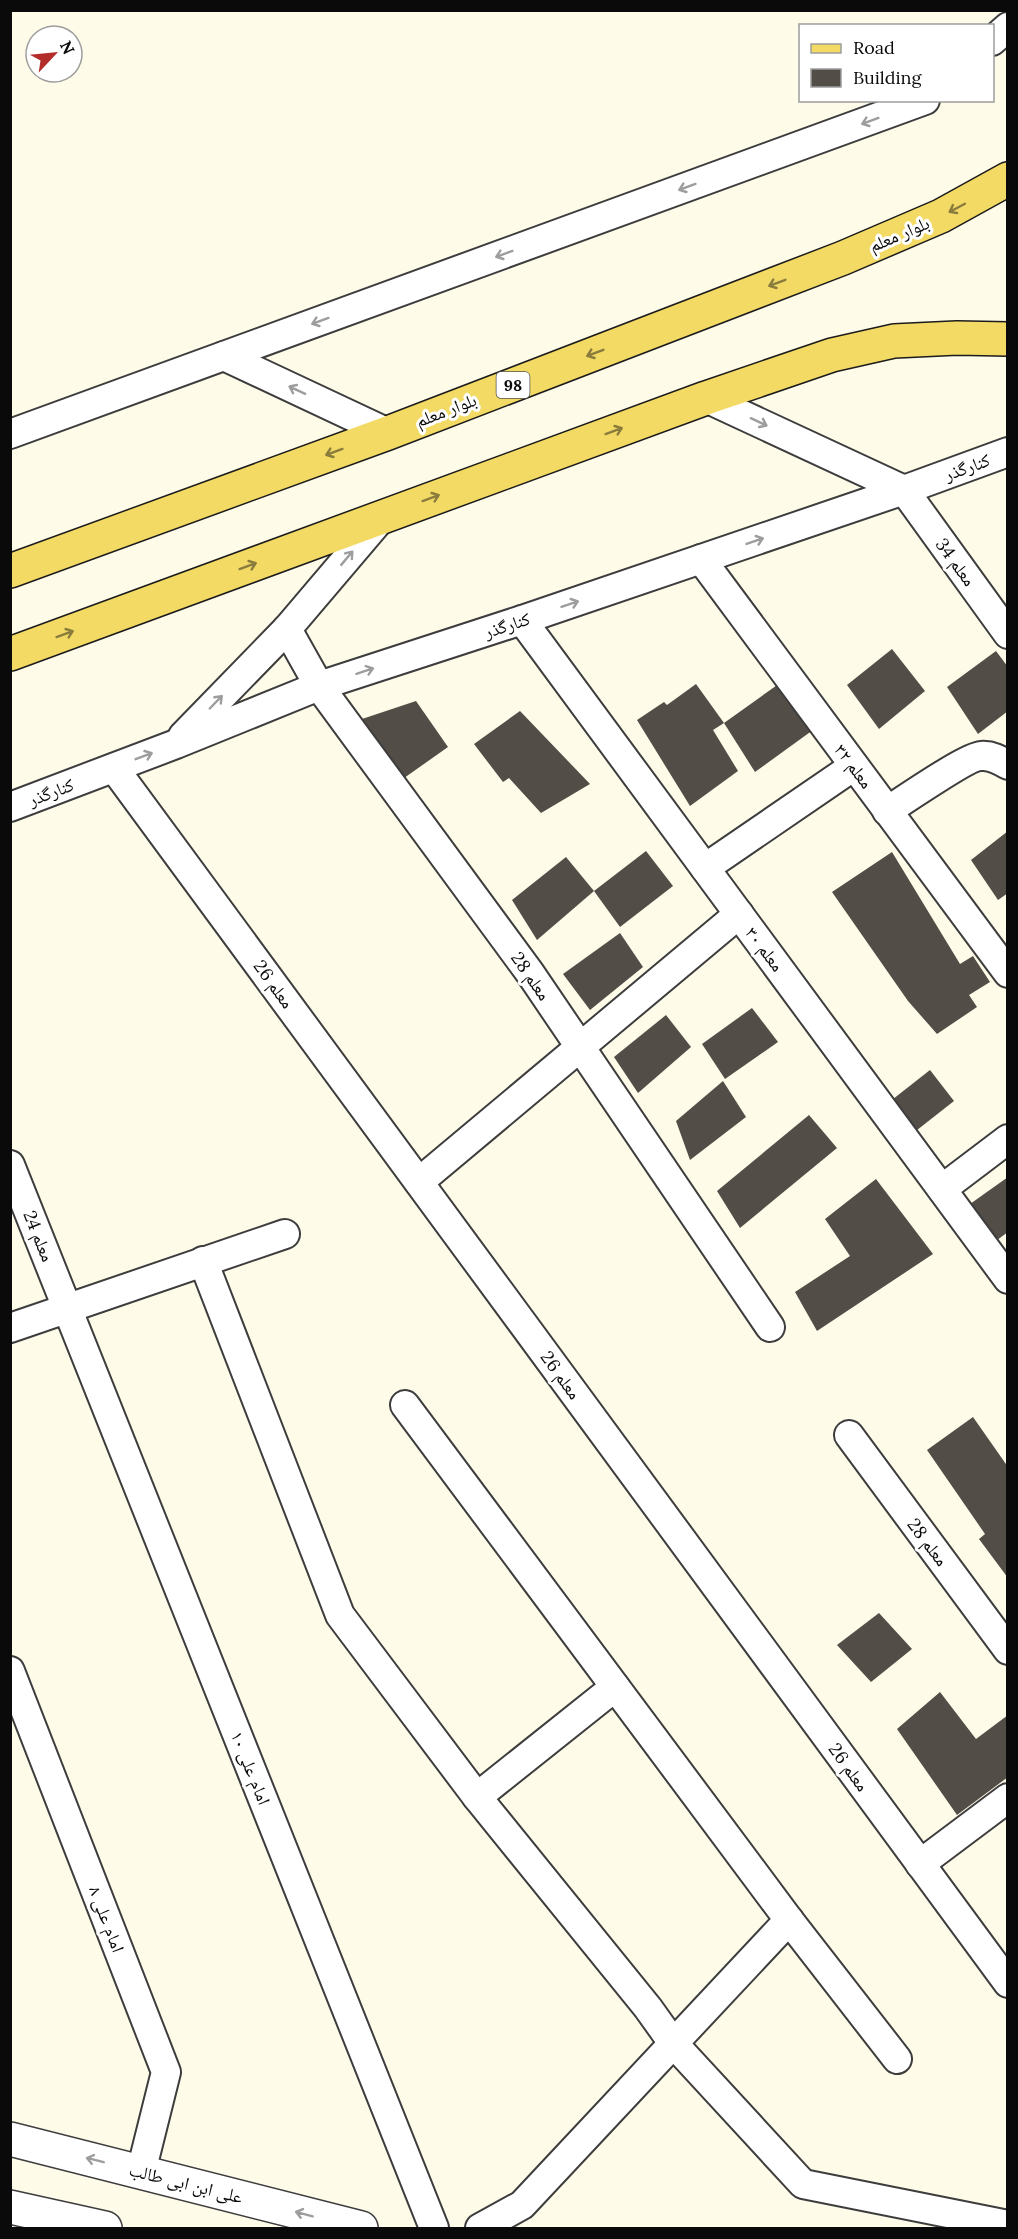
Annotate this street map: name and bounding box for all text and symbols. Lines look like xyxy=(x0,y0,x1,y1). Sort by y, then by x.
north arrow xyxy=(24,24,84,84)
legend xyxy=(799,24,994,102)
text: Road xyxy=(853,36,895,59)
text: N xyxy=(56,37,79,57)
text: Building xyxy=(853,66,923,89)
one-way arrow xyxy=(861,116,880,127)
one-way arrow xyxy=(678,183,697,194)
one-way arrow xyxy=(948,203,966,214)
street label: بلوار معلم xyxy=(865,211,933,258)
one-way arrow xyxy=(495,249,514,260)
one-way arrow xyxy=(768,279,787,290)
one-way arrow xyxy=(312,316,330,327)
one-way arrow xyxy=(586,348,605,359)
road number: 98 xyxy=(496,372,530,398)
one-way arrow xyxy=(289,383,307,395)
street label: بلوار معلم xyxy=(412,388,480,433)
one-way arrow xyxy=(750,417,768,429)
one-way arrow xyxy=(604,425,623,436)
one-way arrow xyxy=(325,448,344,459)
street label: کنارگذر xyxy=(940,448,994,486)
one-way arrow xyxy=(421,492,440,503)
street label: معلم 34 xyxy=(930,533,981,591)
one-way arrow xyxy=(745,534,764,545)
one-way arrow xyxy=(340,551,354,566)
one-way arrow xyxy=(238,560,257,571)
one-way arrow xyxy=(560,598,579,609)
street label: کنارگذر xyxy=(480,607,533,644)
one-way arrow xyxy=(56,627,74,638)
one-way arrow xyxy=(355,665,374,676)
one-way arrow xyxy=(209,695,223,710)
street label: معلم ۳۲ xyxy=(829,739,878,794)
one-way arrow xyxy=(134,750,153,761)
street label: کنارگذر xyxy=(24,773,78,812)
street label: معلم ۳۰ xyxy=(740,922,789,977)
street label: معلم 28 xyxy=(505,947,556,1005)
street label: معلم 26 xyxy=(248,955,299,1013)
street label: معلم 24 xyxy=(17,1207,60,1265)
street label: معلم 26 xyxy=(535,1346,586,1404)
street label: معلم 28 xyxy=(902,1513,953,1571)
street label: امام علی ۱۰ xyxy=(225,1728,276,1809)
street label: معلم 26 xyxy=(823,1738,874,1796)
street label: امام علی ۸ xyxy=(83,1883,130,1956)
one-way arrow xyxy=(86,2154,105,2165)
street label: علی ابن ابی طالب xyxy=(127,2158,245,2208)
one-way arrow xyxy=(295,2207,314,2219)

